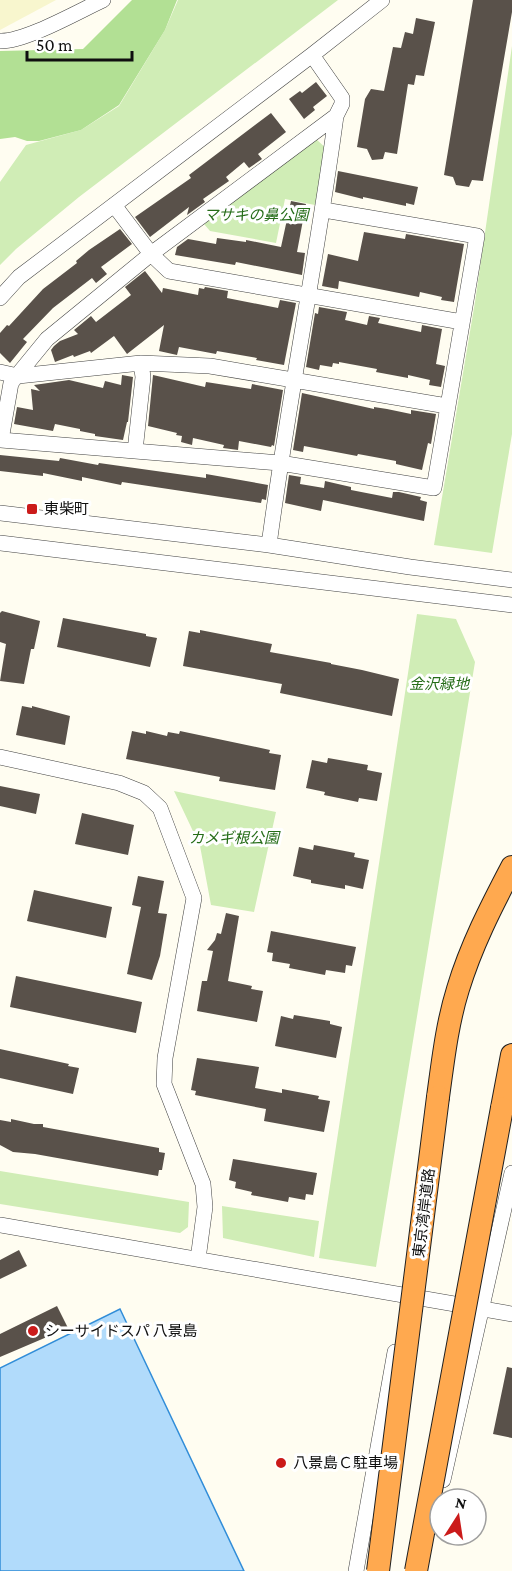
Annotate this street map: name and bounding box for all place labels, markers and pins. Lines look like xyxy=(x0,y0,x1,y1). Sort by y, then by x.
place label: 東柴町 xyxy=(44,501,89,517)
marker: 東柴町 xyxy=(25,502,39,516)
place label: シーサイドスパ 八景島 xyxy=(45,1323,198,1339)
marker: シーサイドスパ 八景島 xyxy=(26,1324,40,1338)
place label: 八景島Ｃ駐車場 xyxy=(293,1455,398,1471)
marker: 八景島Ｃ駐車場 xyxy=(274,1456,288,1470)

